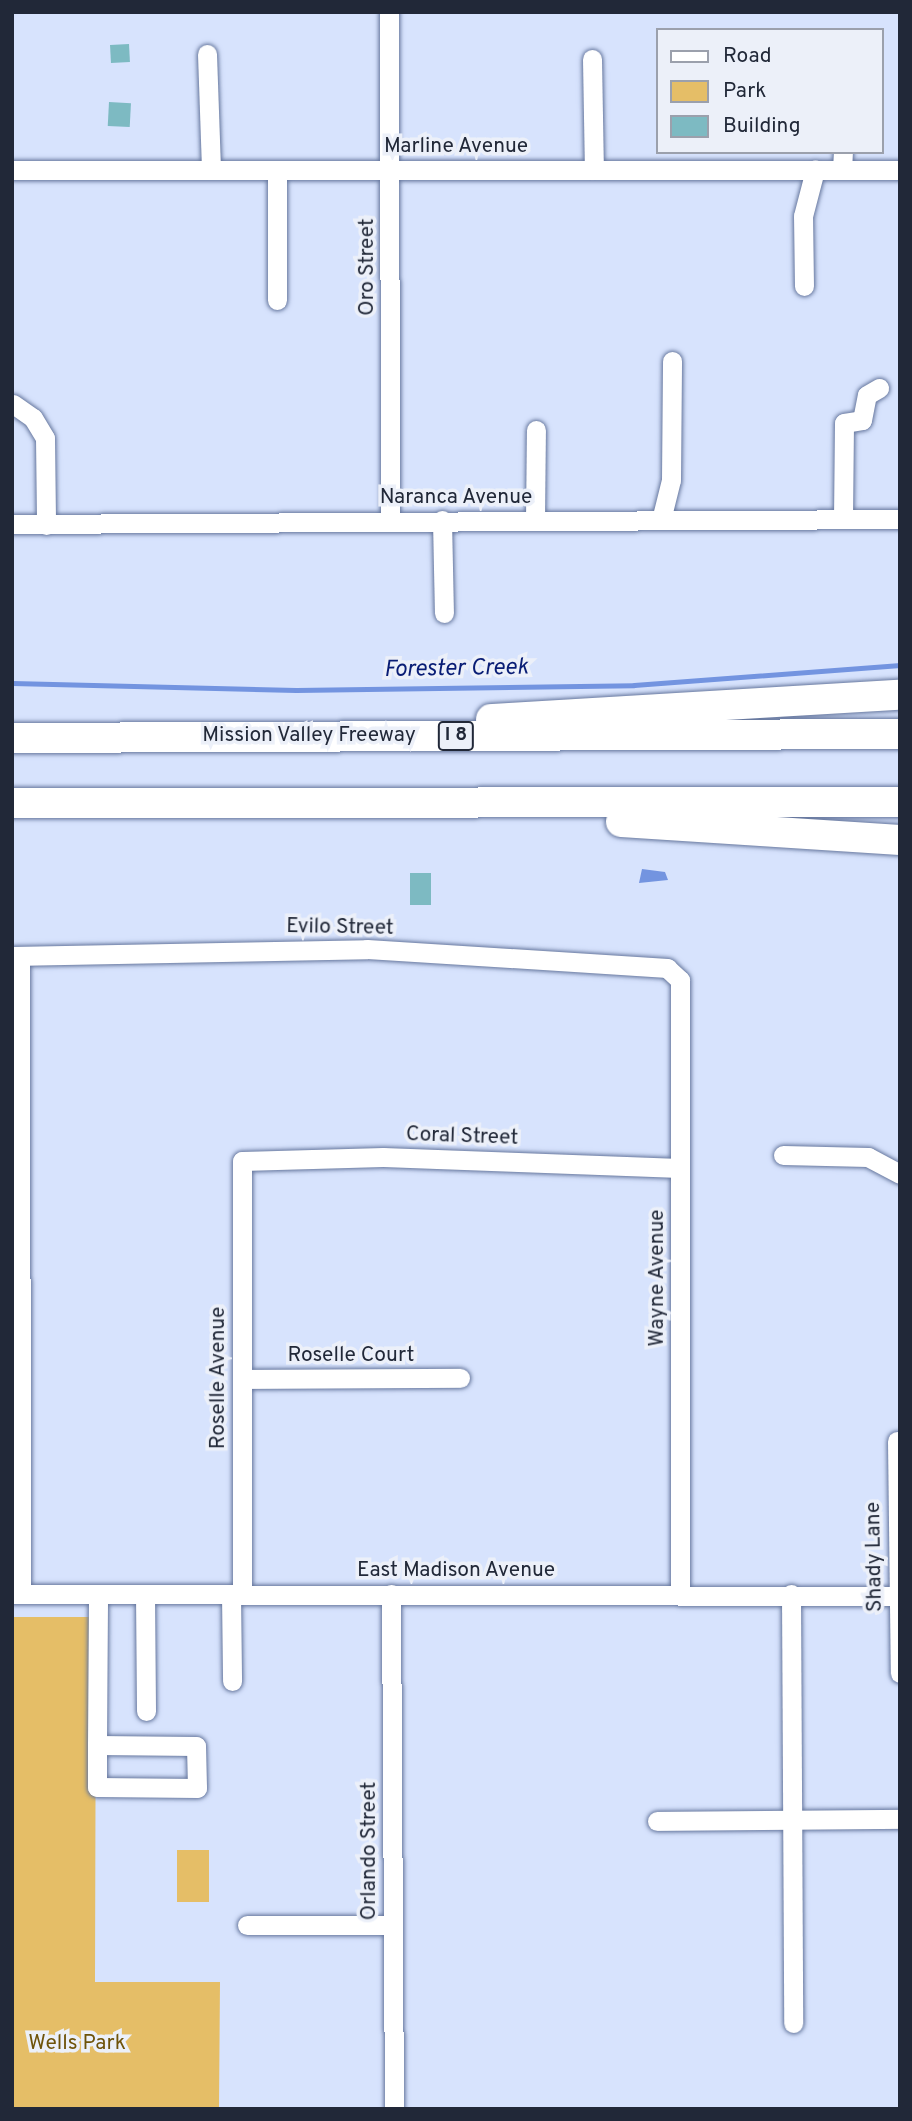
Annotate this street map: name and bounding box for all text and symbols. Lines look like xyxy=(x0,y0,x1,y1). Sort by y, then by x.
legend xyxy=(656,28,884,154)
text: Road xyxy=(723,43,772,70)
text: Park xyxy=(723,78,766,105)
text: Building xyxy=(723,113,801,140)
street label: Marline Avenue xyxy=(383,134,529,160)
street label: Oro Street xyxy=(355,218,381,316)
street label: Naranca Avenue xyxy=(379,485,533,511)
water label: Forester Creek xyxy=(384,655,528,685)
road number: I 8 xyxy=(437,720,475,751)
street label: Mission Valley Freeway xyxy=(202,723,416,749)
street label: Evilo Street xyxy=(286,914,394,942)
street label: Coral Street xyxy=(405,1122,519,1152)
street label: Wayne Avenue xyxy=(645,1209,671,1347)
street label: Roselle Avenue xyxy=(206,1306,232,1450)
street label: Roselle Court xyxy=(288,1343,414,1369)
street label: Shady Lane xyxy=(861,1502,889,1612)
street label: East Madison Avenue xyxy=(357,1558,555,1584)
street label: Orlando Street xyxy=(357,1782,383,1920)
park label: Wells Park xyxy=(28,2031,126,2057)

